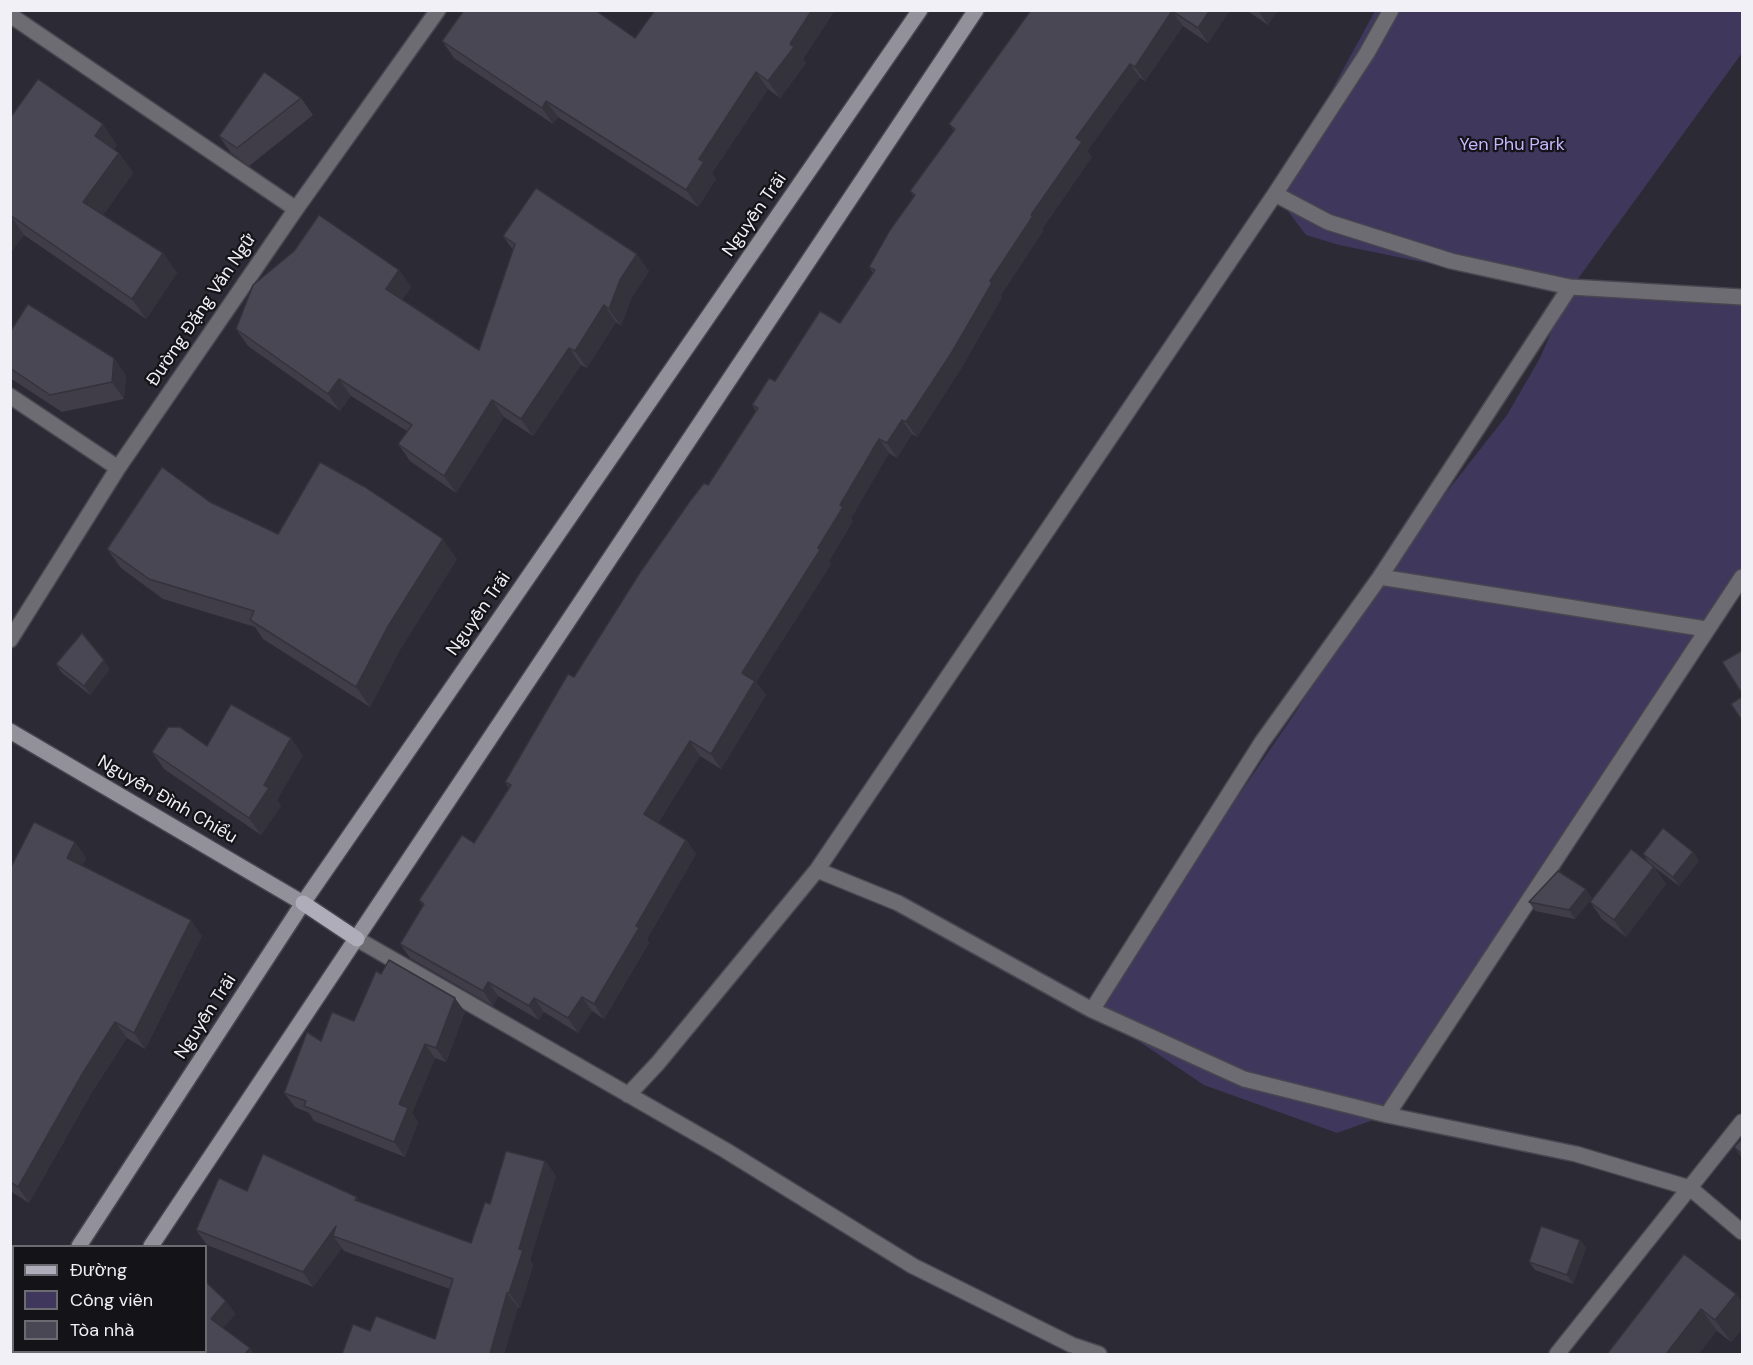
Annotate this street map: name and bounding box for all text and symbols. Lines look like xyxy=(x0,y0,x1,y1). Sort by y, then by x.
park label: Yen Phu Park xyxy=(1459,134,1565,156)
street label: Nguyễn Trãi xyxy=(718,169,792,261)
street label: Đường Đặng Văn Ngữ xyxy=(143,229,261,391)
street label: Nguyễn Trãi xyxy=(442,568,516,660)
street label: Nguyễn Đình Chiểu xyxy=(93,751,241,849)
street label: Nguyễn Trãi xyxy=(170,970,242,1064)
legend xyxy=(12,1245,207,1353)
text: Đường xyxy=(70,1258,127,1282)
text: Công viên xyxy=(70,1288,153,1312)
text: Tòa nhà xyxy=(70,1318,134,1342)

